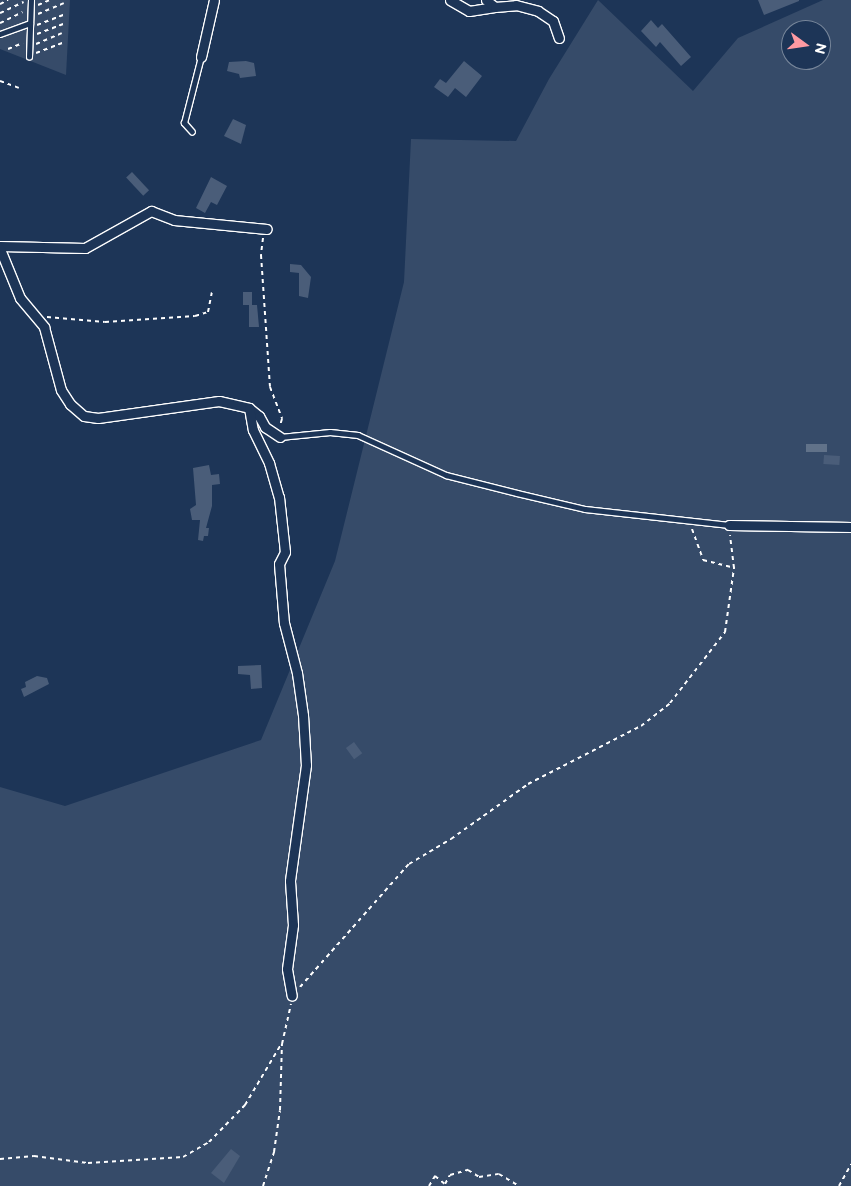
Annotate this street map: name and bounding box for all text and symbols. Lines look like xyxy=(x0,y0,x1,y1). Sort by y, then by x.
north arrow xyxy=(781,20,831,70)
text: N xyxy=(811,41,830,56)

